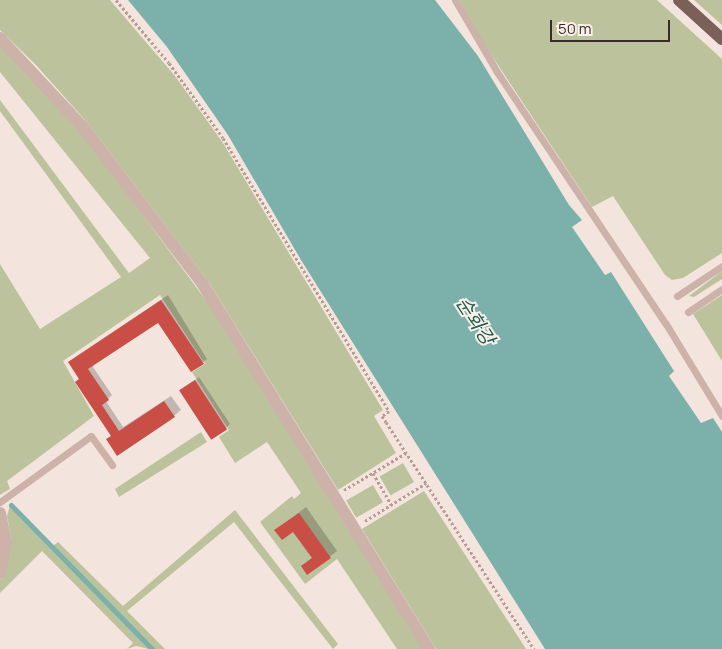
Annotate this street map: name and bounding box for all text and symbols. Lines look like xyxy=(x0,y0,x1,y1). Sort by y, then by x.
scale bar xyxy=(552,10,672,42)
text: 50 m xyxy=(558,18,592,39)
water label: 순화강 xyxy=(451,293,499,349)

